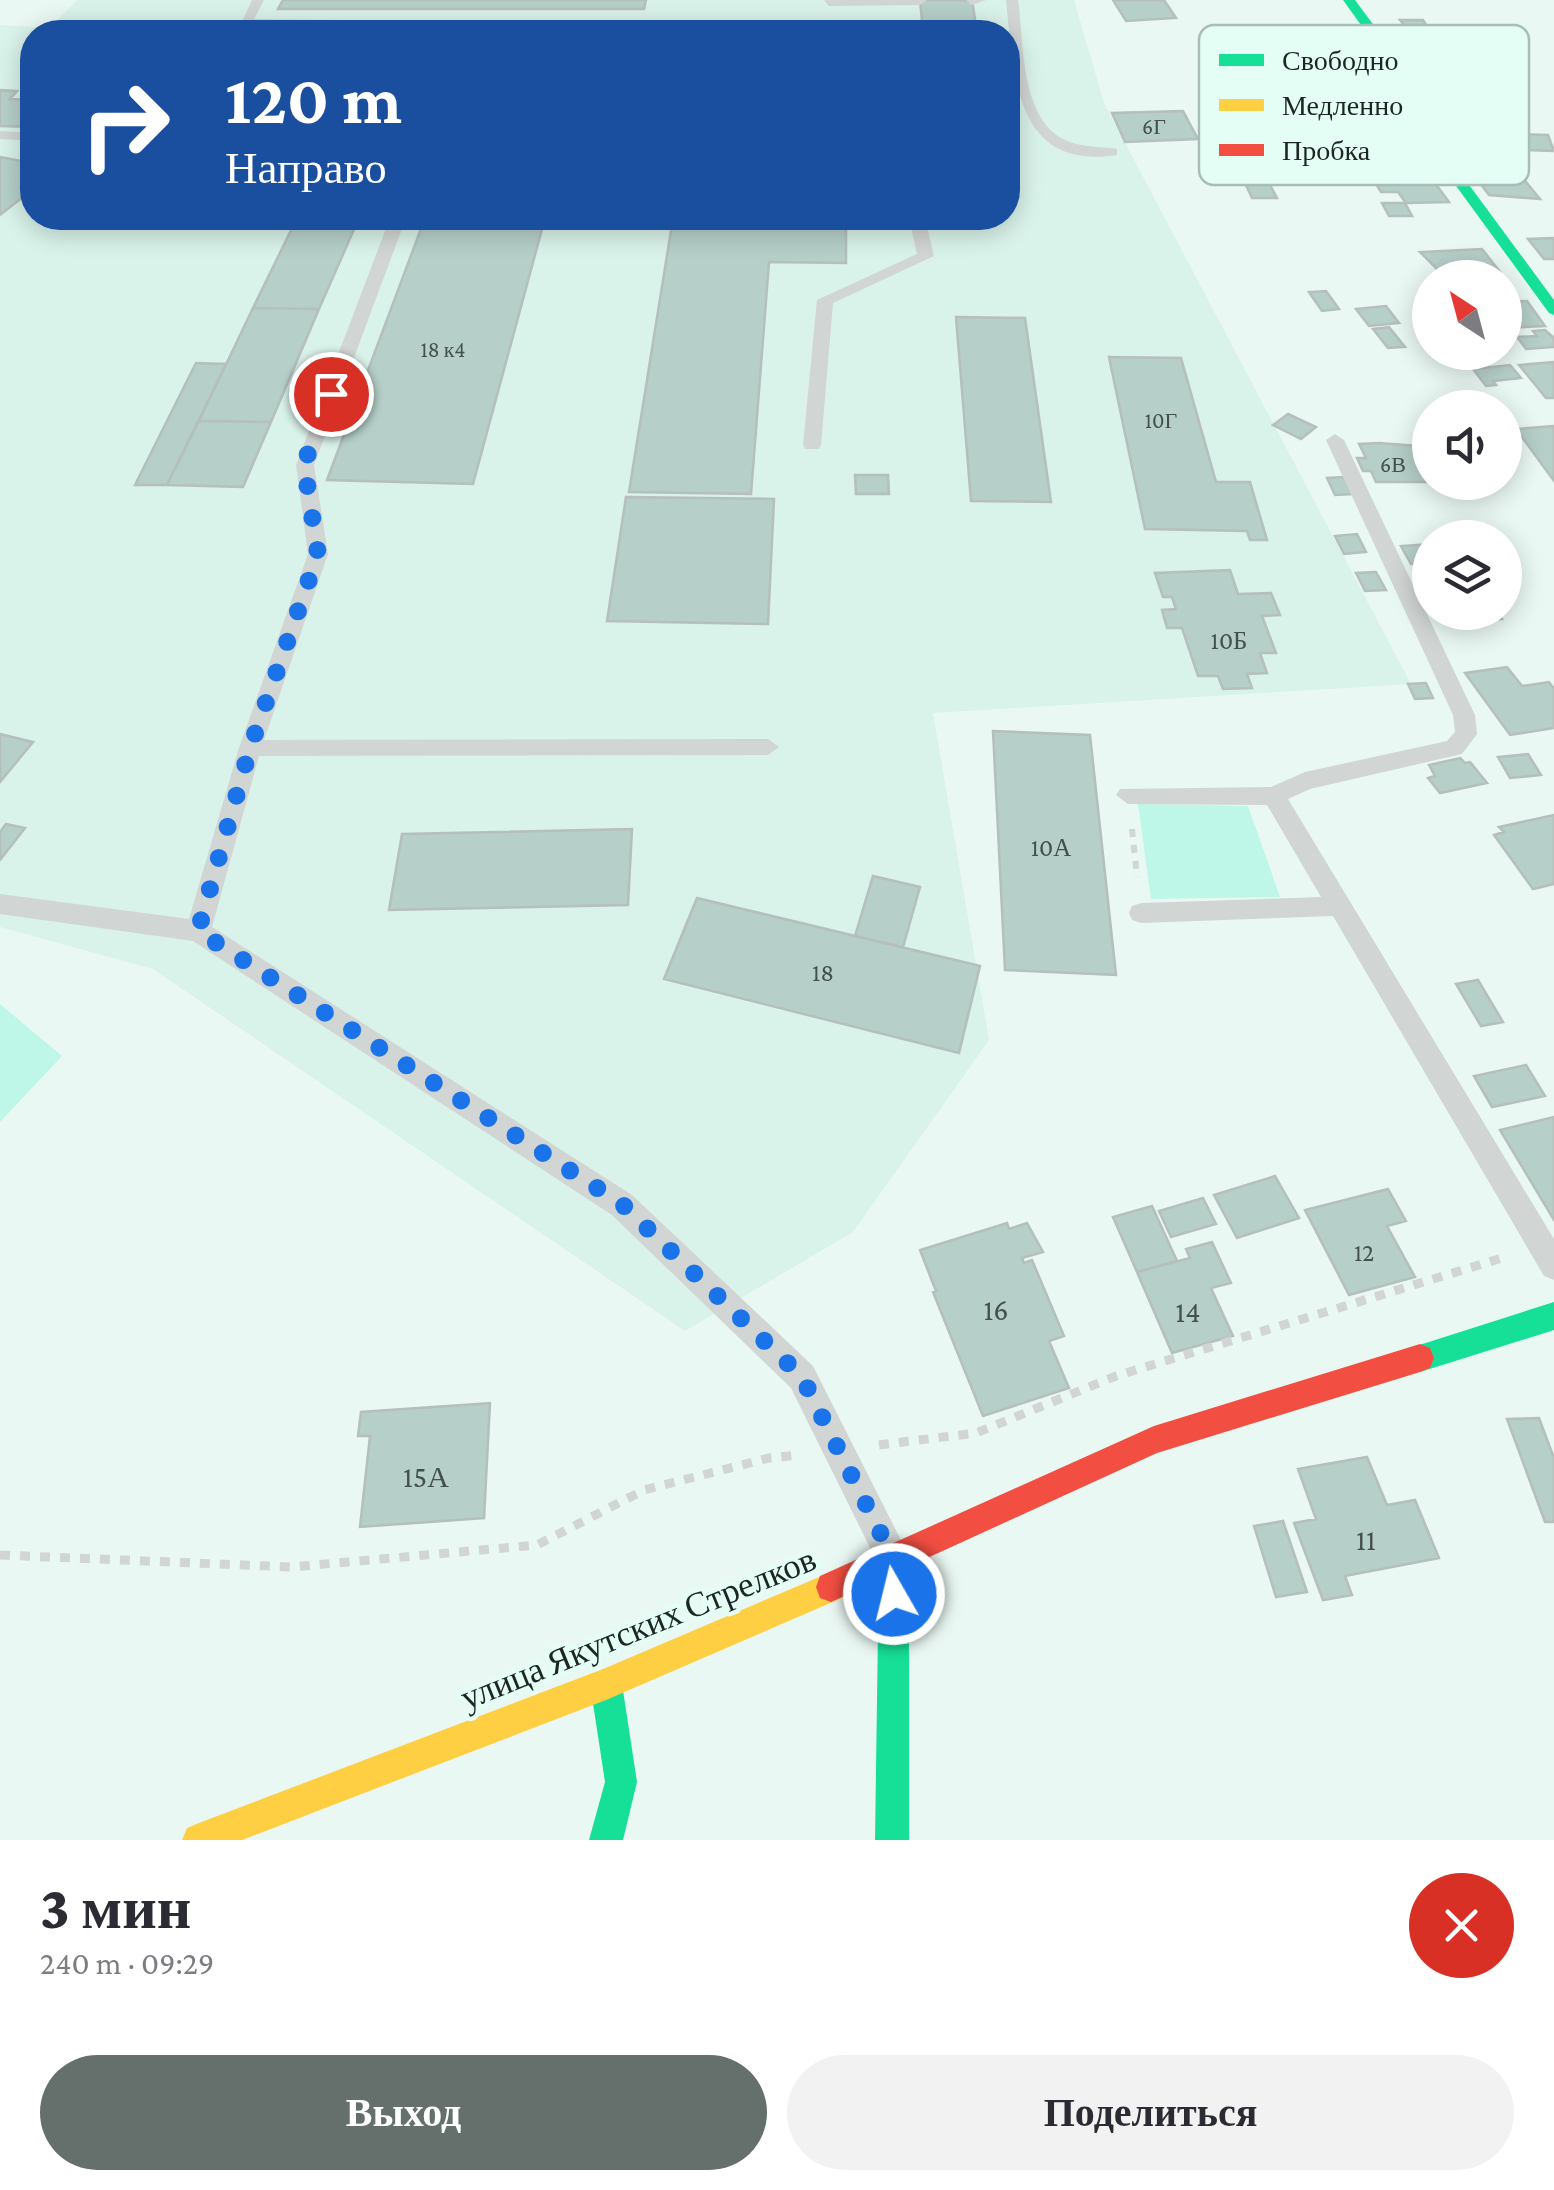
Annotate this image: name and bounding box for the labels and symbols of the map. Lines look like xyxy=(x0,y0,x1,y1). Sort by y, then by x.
legend xyxy=(1199,25,1529,185)
text: Свободно xyxy=(1282,45,1398,76)
text: Медленно xyxy=(1282,90,1403,121)
house number: 6Г xyxy=(1142,114,1166,139)
text: Пробка xyxy=(1282,135,1371,166)
north arrow xyxy=(1412,260,1522,370)
house number: 18 к4 xyxy=(420,337,466,362)
pin xyxy=(289,352,374,437)
house number: 10Г xyxy=(1145,408,1178,433)
house number: 6В xyxy=(1380,452,1406,477)
house number: 10Б xyxy=(1211,627,1247,654)
house number: 10А xyxy=(1031,834,1071,861)
house number: 18 xyxy=(812,959,834,986)
house number: 12 xyxy=(1354,1239,1374,1266)
house number: 16 xyxy=(983,1293,1009,1326)
house number: 14 xyxy=(1175,1295,1201,1328)
house number: 15А xyxy=(403,1460,449,1493)
house number: 11 xyxy=(1356,1523,1376,1556)
street label: улица Якутских Стрелков xyxy=(455,1539,822,1718)
position arrow xyxy=(842,1542,946,1646)

